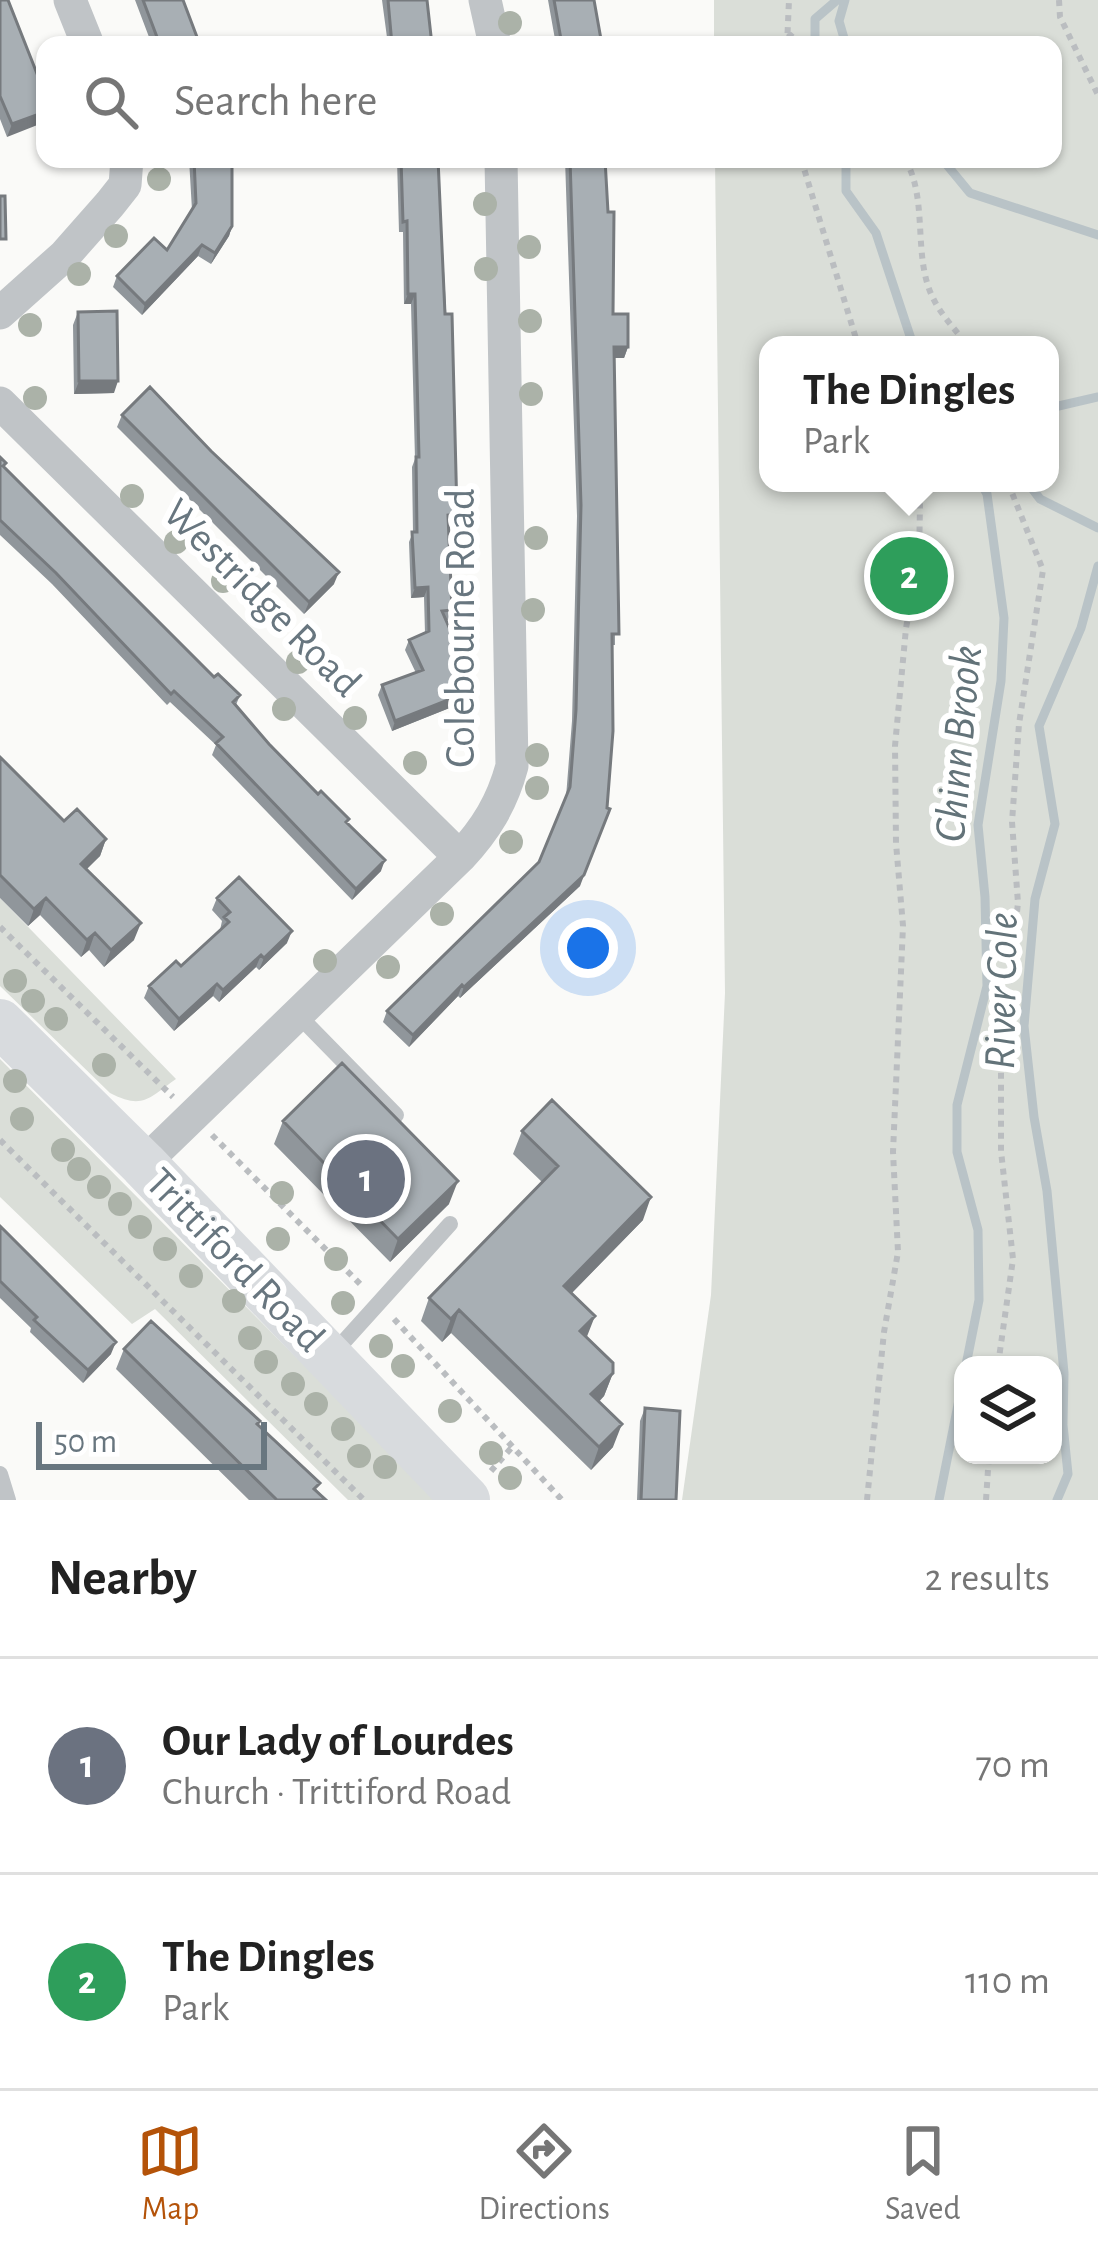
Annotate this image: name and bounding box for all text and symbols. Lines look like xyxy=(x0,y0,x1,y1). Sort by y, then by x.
search box xyxy=(36,36,1062,168)
icon: search xyxy=(78,69,144,135)
text: Search here xyxy=(174,79,377,124)
popup xyxy=(759,336,1059,492)
text: The Dingles xyxy=(803,368,1015,413)
text: Park xyxy=(803,422,870,461)
street label: Colebourne Road xyxy=(440,488,482,768)
street label: Westridge Road xyxy=(155,491,369,705)
pin: 2 xyxy=(870,531,948,621)
water label: Chinn Brook xyxy=(928,644,990,844)
water label: River Cole xyxy=(978,912,1026,1070)
your location xyxy=(558,918,618,978)
pin: 1 xyxy=(327,1134,405,1224)
street label: Trittiford Road xyxy=(138,1160,332,1360)
map controls xyxy=(954,1356,1062,1464)
button: layers xyxy=(954,1356,1062,1464)
scale bar xyxy=(36,1416,267,1469)
text: 50 m xyxy=(54,1426,117,1459)
text: Nearby xyxy=(48,1553,197,1604)
text: 2 results xyxy=(924,1559,1050,1598)
text: Our Lady of Lourdes xyxy=(162,1719,514,1764)
text: 1 xyxy=(80,1746,94,1785)
text: 70 m xyxy=(976,1746,1050,1785)
text: Church · Trittiford Road xyxy=(162,1773,511,1812)
text: The Dingles xyxy=(162,1935,375,1980)
text: 2 xyxy=(78,1962,96,2001)
text: 110 m xyxy=(965,1962,1050,2001)
text: Park xyxy=(162,1989,229,2028)
tab: Map xyxy=(137,2118,203,2230)
tab: Directions xyxy=(478,2118,610,2230)
tab: Saved xyxy=(885,2118,960,2230)

